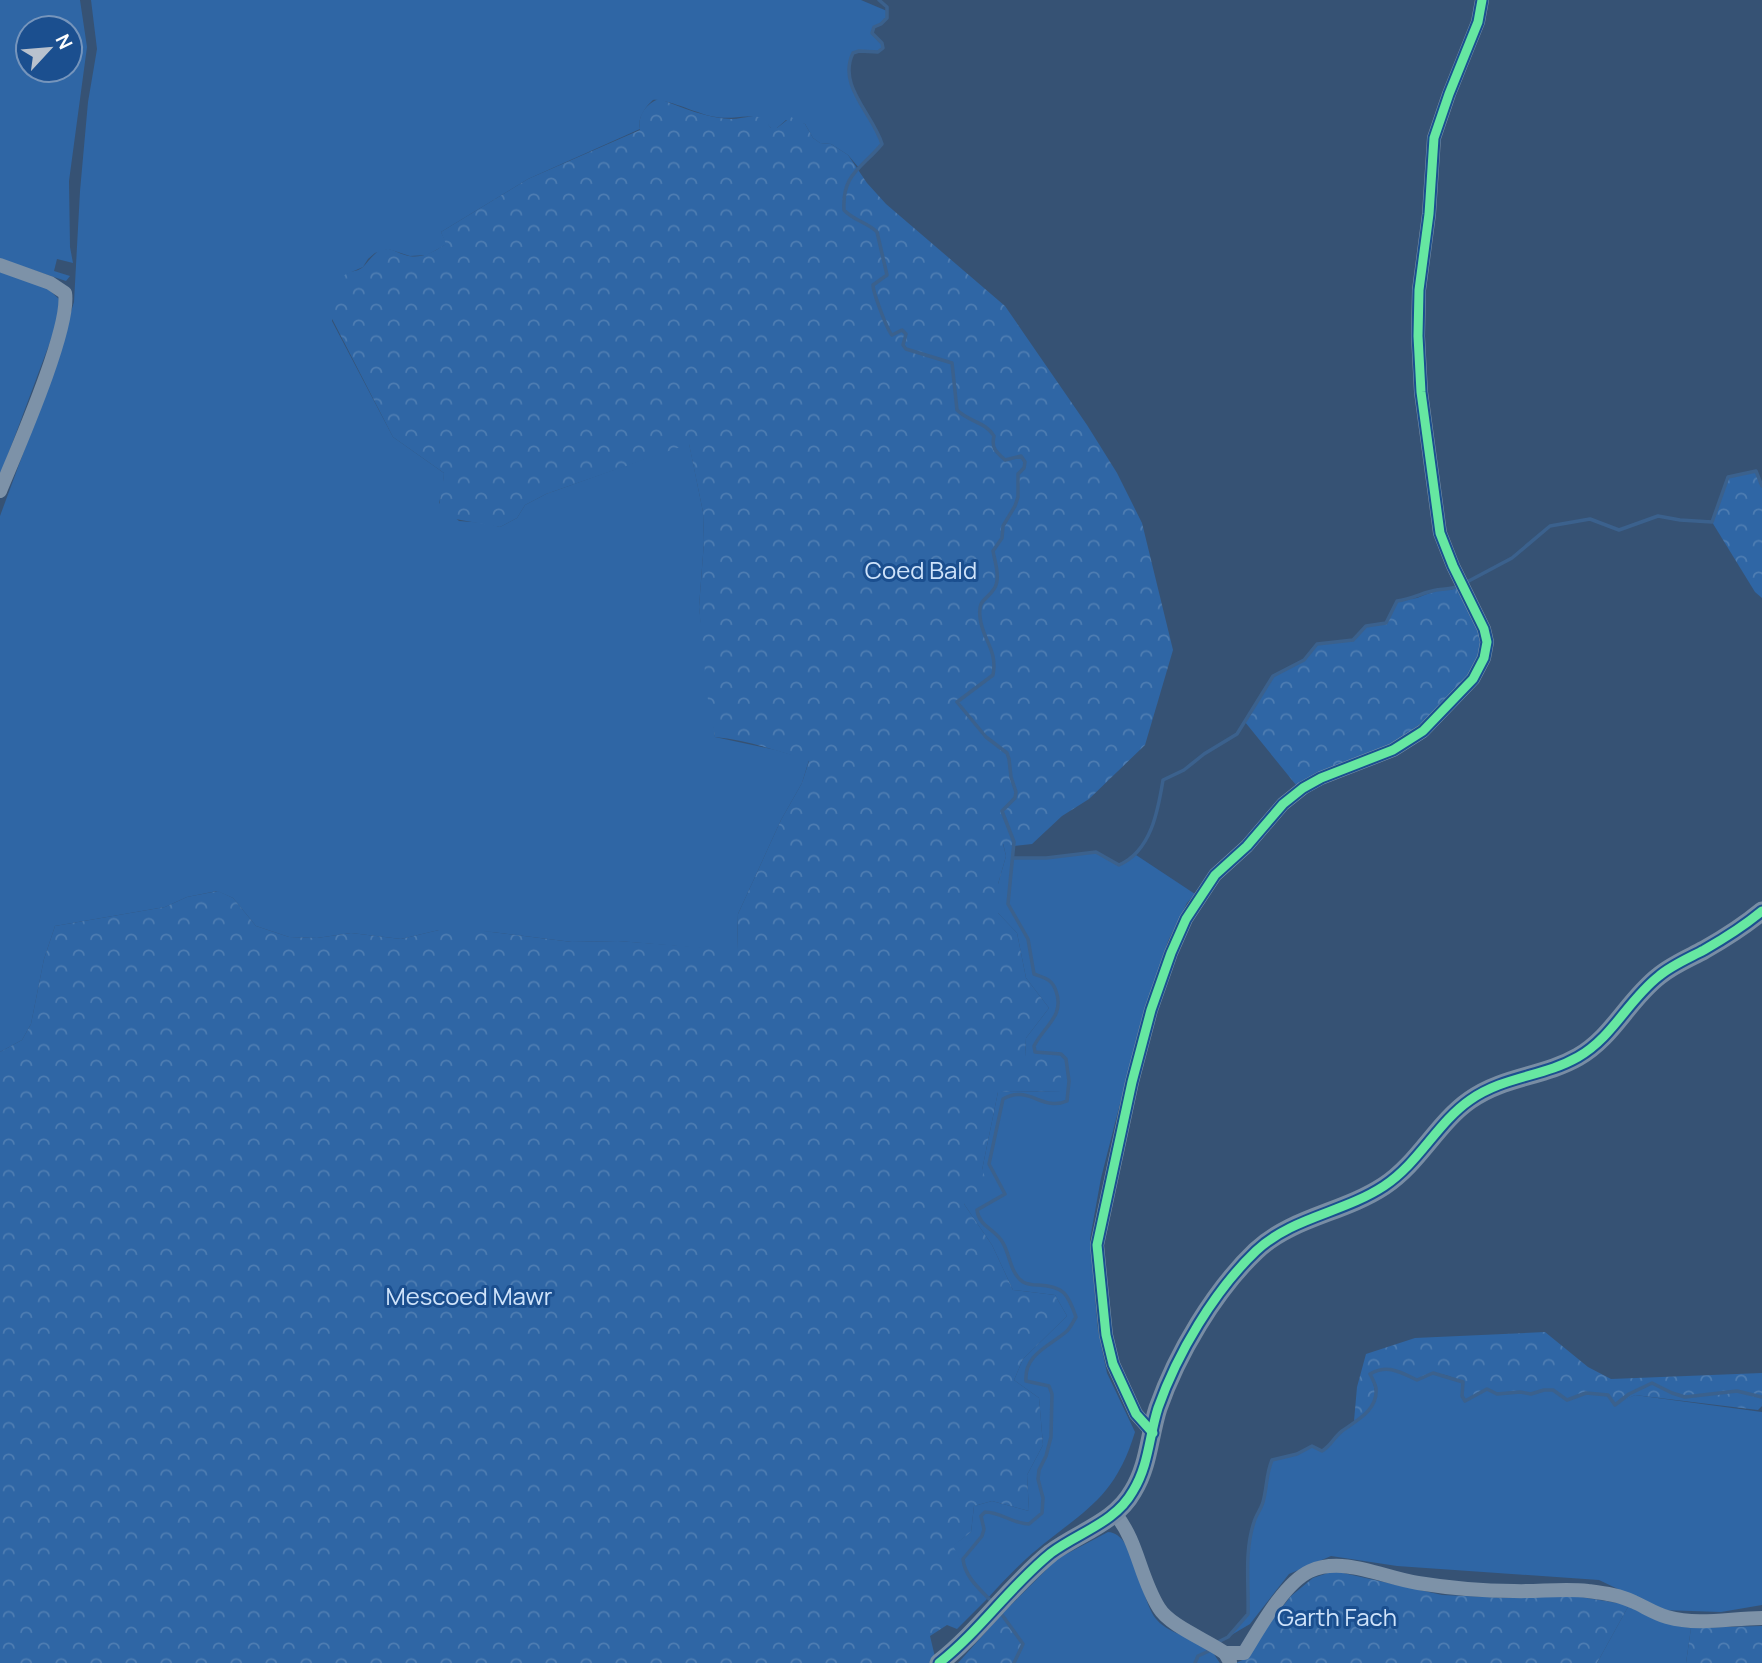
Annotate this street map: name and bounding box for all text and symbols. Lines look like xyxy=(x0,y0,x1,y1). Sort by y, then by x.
north arrow xyxy=(14,14,84,84)
text: N xyxy=(50,30,79,53)
park label: Coed Bald xyxy=(865,553,977,586)
park label: Mescoed Mawr xyxy=(385,1279,553,1312)
park label: Garth Fach xyxy=(1277,1600,1397,1633)

